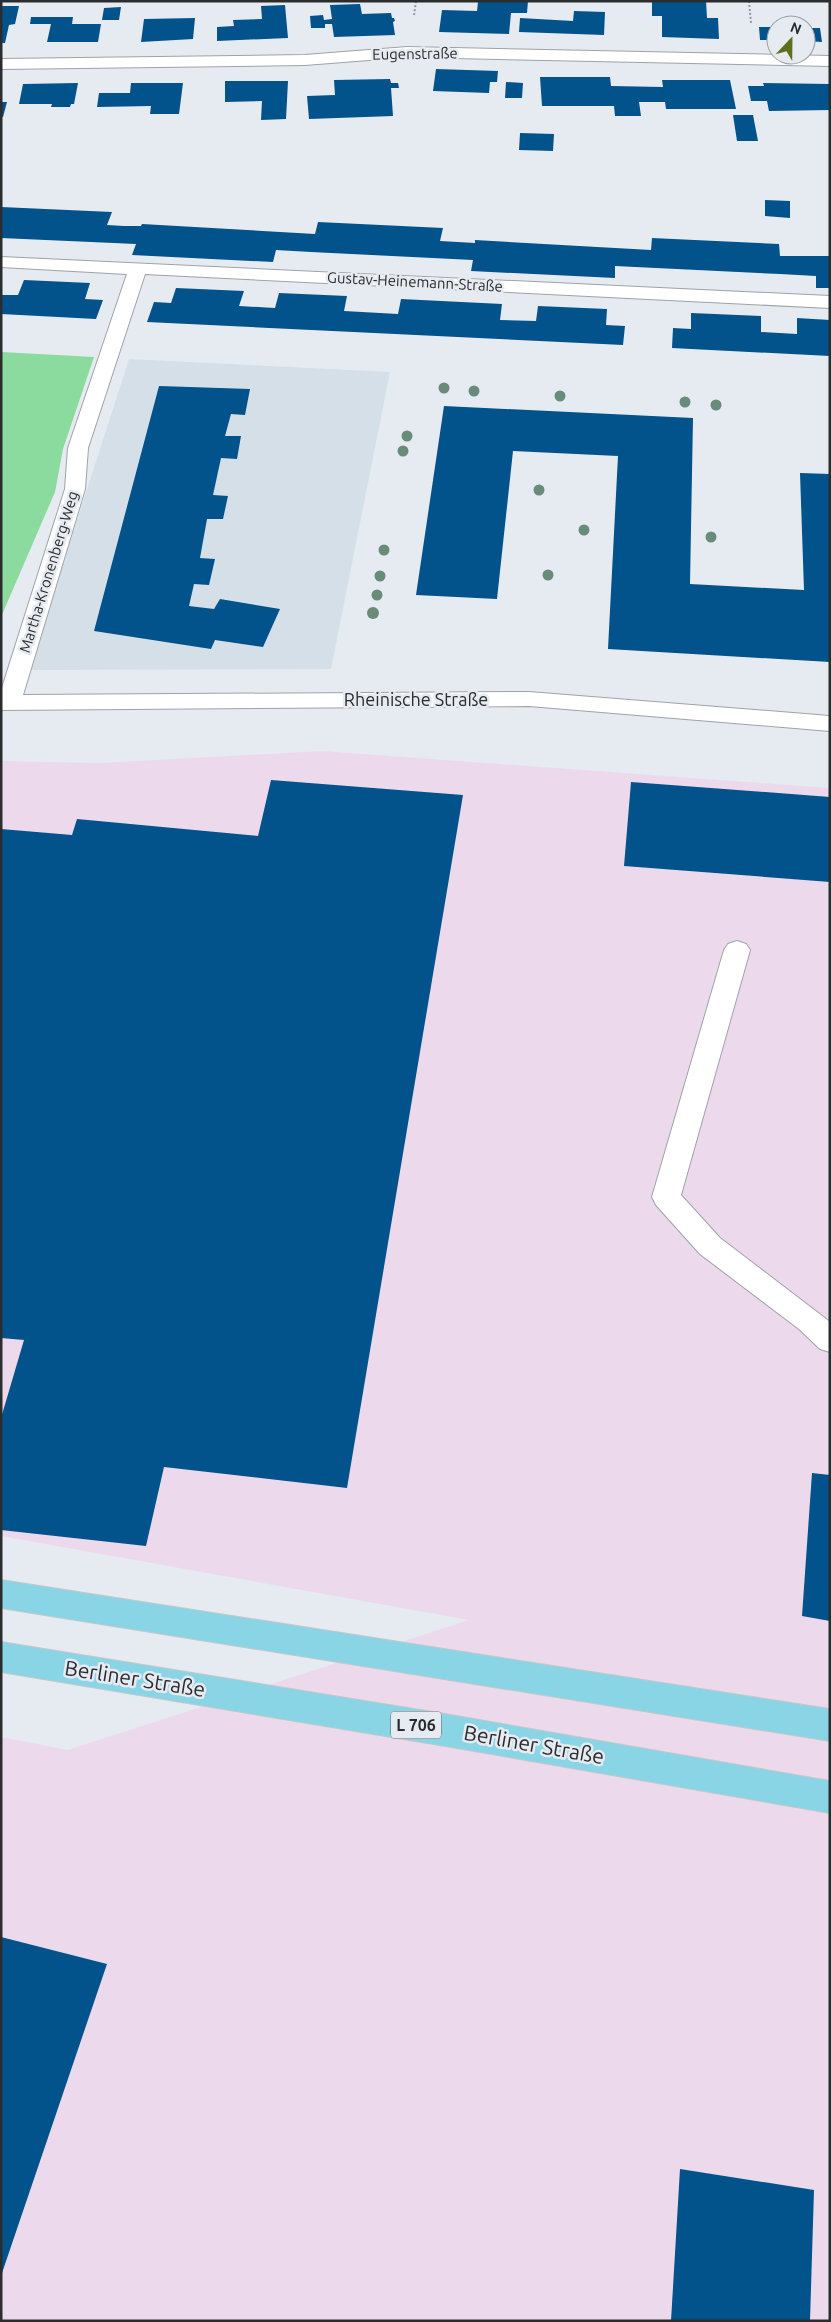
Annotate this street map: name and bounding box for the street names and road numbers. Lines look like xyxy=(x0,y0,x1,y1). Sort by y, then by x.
street label: Eugenstraße xyxy=(372,44,458,63)
street label: Gustav-Heinemann-Straße xyxy=(327,268,503,295)
street label: Martha-Kronenberg-Weg xyxy=(16,489,81,655)
street label: Rheinische Straße xyxy=(344,689,488,709)
street label: Berliner Straße xyxy=(63,1655,207,1701)
road number: L 706 xyxy=(391,1712,441,1738)
street label: Berliner Straße xyxy=(462,1720,606,1768)

